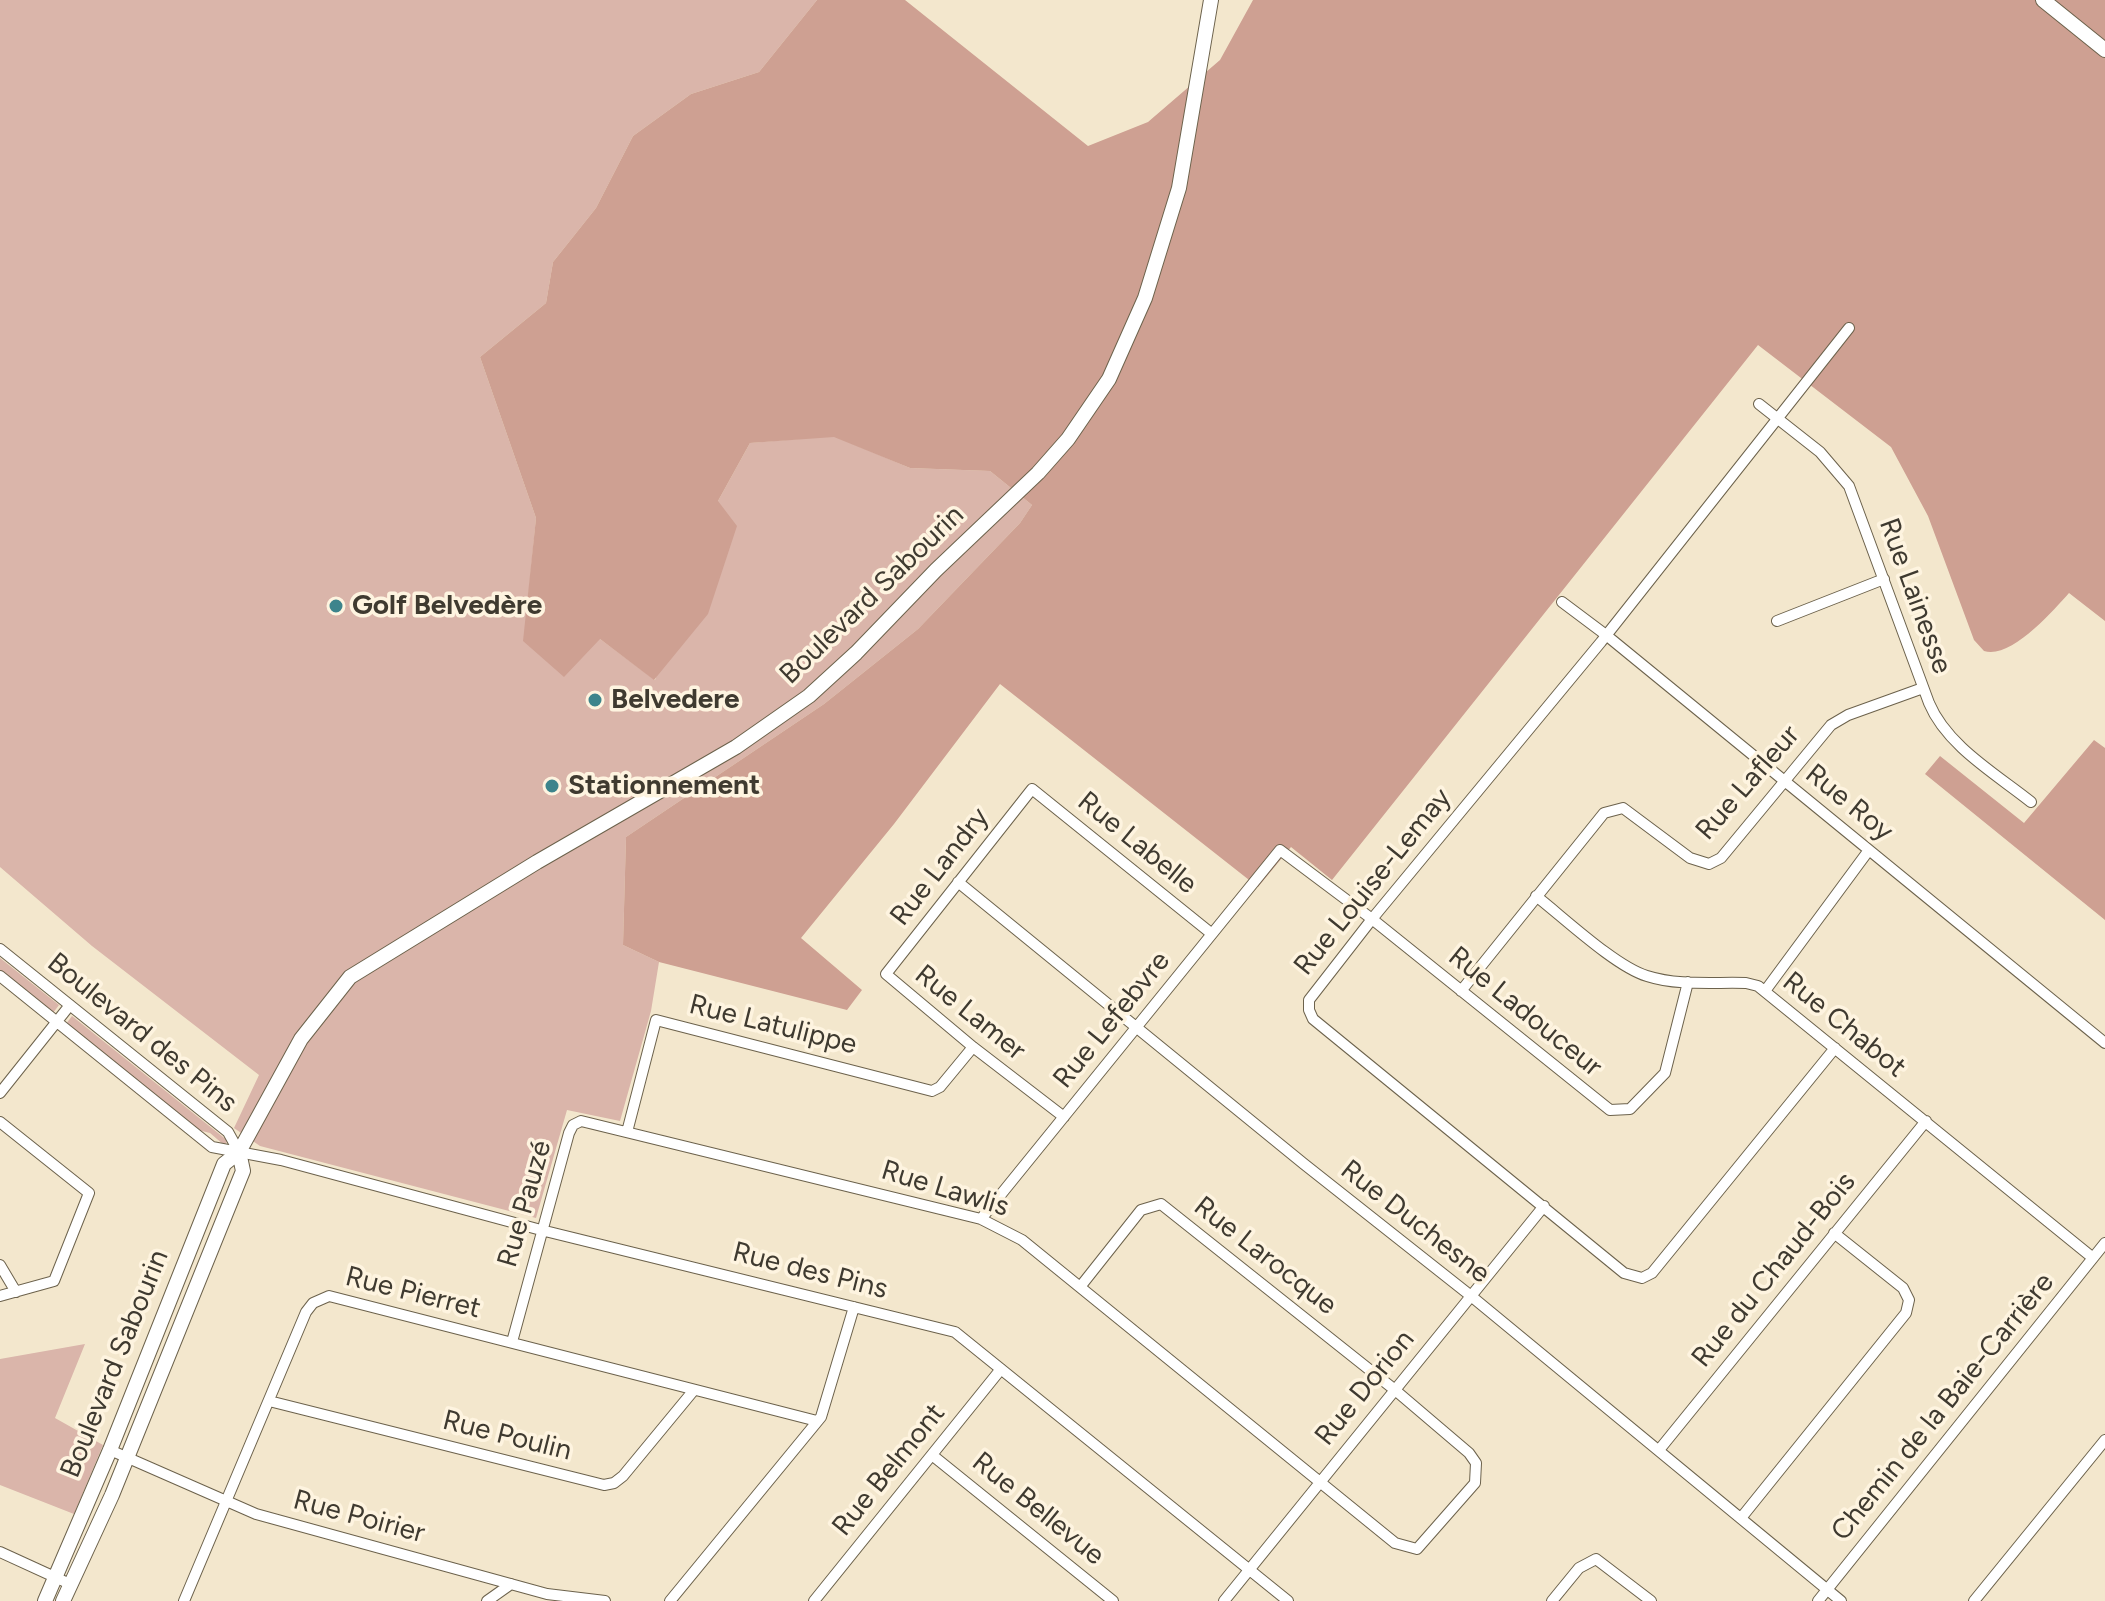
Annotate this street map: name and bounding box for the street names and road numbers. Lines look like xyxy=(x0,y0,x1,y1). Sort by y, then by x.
street label: Boulevard Sabourin xyxy=(773,499,971,691)
street label: Rue Lainesse xyxy=(1871,514,1959,678)
street label: Rue Lafleur xyxy=(1689,719,1807,847)
street label: Rue Roy xyxy=(1798,757,1900,849)
street label: Rue Louise-Lemay xyxy=(1287,782,1459,982)
street label: Rue Labelle xyxy=(1071,785,1203,901)
street label: Rue Landry xyxy=(884,801,996,933)
street label: Rue Ladouceur xyxy=(1441,940,1609,1084)
street label: Rue Lefebvre xyxy=(1047,945,1177,1095)
street label: Boulevard des Pins xyxy=(40,946,244,1120)
street label: Rue Lamer xyxy=(908,958,1032,1068)
street label: Rue Chabot xyxy=(1776,965,1912,1085)
street label: Rue Latulippe xyxy=(686,988,860,1062)
street label: Rue Pauzé xyxy=(491,1137,559,1271)
street label: Rue Duchesne xyxy=(1334,1153,1496,1291)
street label: Rue Lawlis xyxy=(877,1154,1013,1224)
street label: Rue du Chaud-Bois xyxy=(1685,1166,1863,1374)
street label: Rue Larocque xyxy=(1187,1190,1343,1322)
street label: Rue des Pins xyxy=(729,1236,891,1306)
street label: Boulevard Sabourin xyxy=(54,1245,176,1483)
street label: Rue Pierret xyxy=(342,1260,484,1326)
street label: Chemin de la Baie-Carrière xyxy=(1825,1266,2061,1548)
street label: Rue Dorion xyxy=(1308,1324,1422,1452)
street label: Rue Belmont xyxy=(826,1397,952,1543)
street label: Rue Poulin xyxy=(439,1404,575,1468)
street label: Rue Bellevue xyxy=(965,1445,1111,1573)
street label: Rue Poirier xyxy=(290,1483,428,1551)

